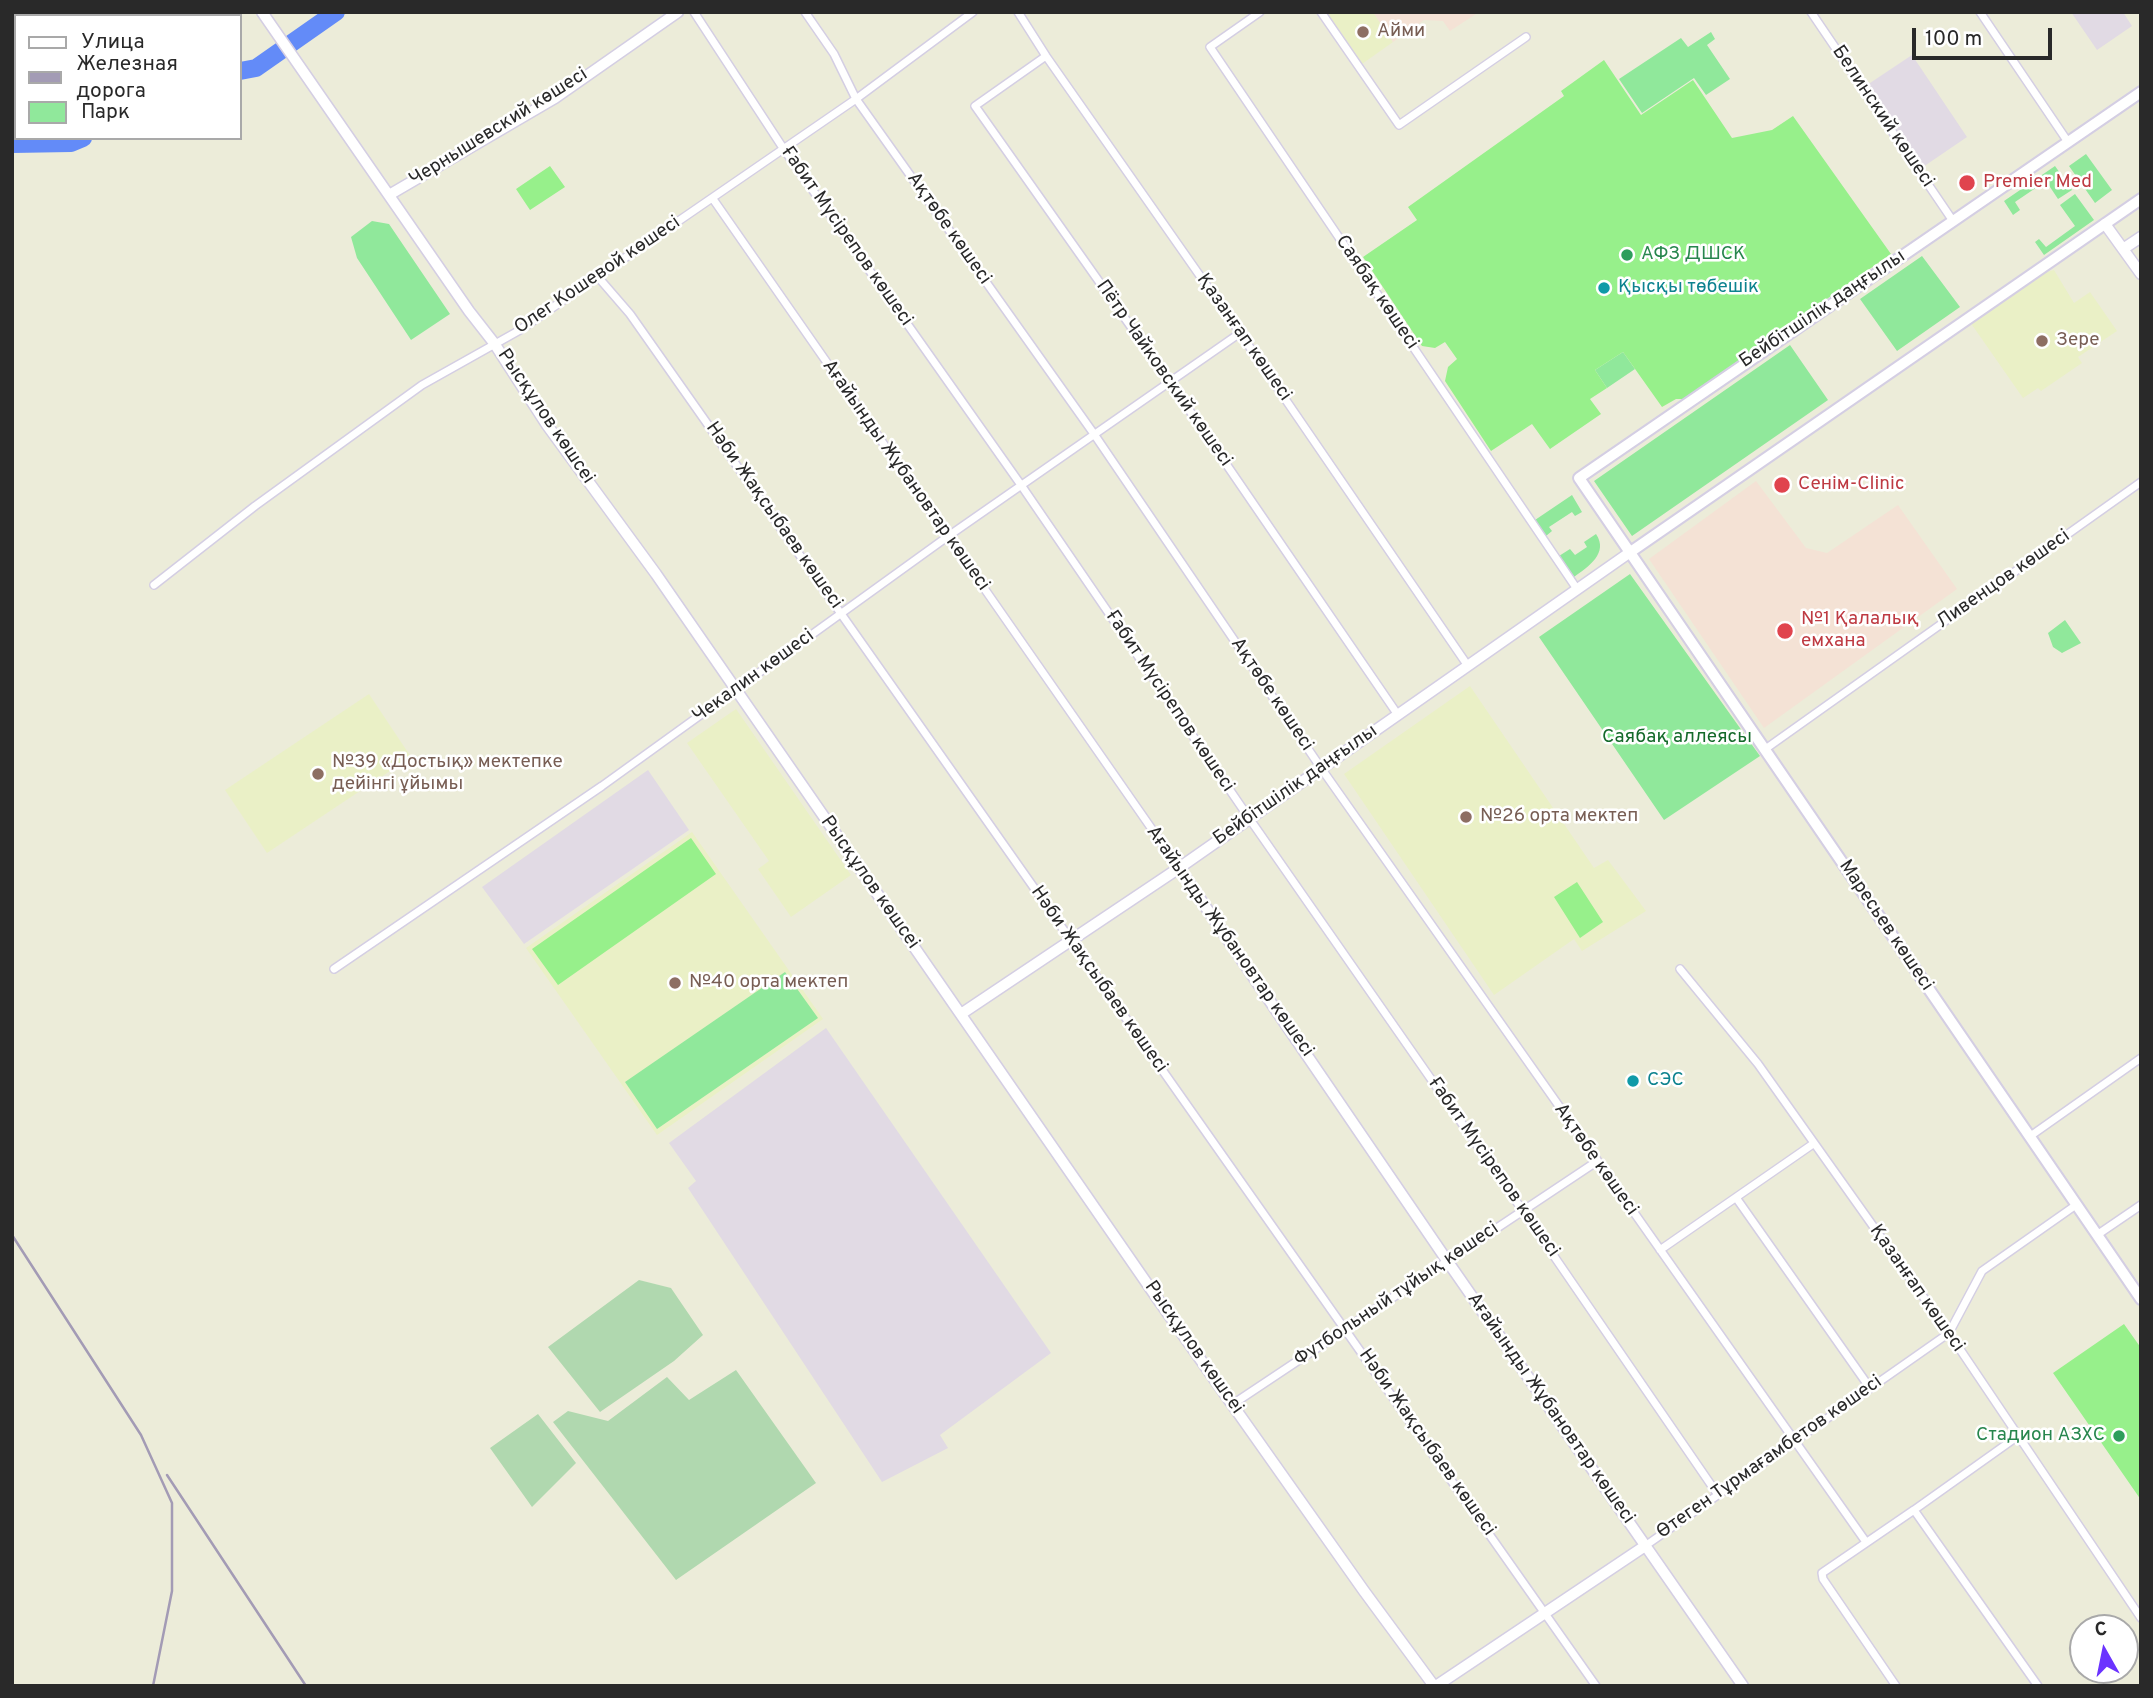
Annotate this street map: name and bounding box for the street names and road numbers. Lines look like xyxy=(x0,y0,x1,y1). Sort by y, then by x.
street label: Белинский көшесі xyxy=(1826,42,1938,192)
street label: Чернышевский көшесі xyxy=(406,64,592,192)
street label: Ғабит Мүсірепов көшесі xyxy=(775,143,917,331)
street label: Ақтөбе көшесі xyxy=(901,169,995,289)
street label: Олег Кошевой көшесі xyxy=(511,212,685,340)
street label: Саябақ көшесі xyxy=(1329,232,1423,354)
street label: Бейбітшілік даңғылы xyxy=(1736,246,1910,374)
street label: Қазанғап көшесі xyxy=(1190,270,1296,406)
street label: Пётр Чайковский көшесі xyxy=(1090,276,1236,472)
street label: Рысқұлов көшсеі xyxy=(492,345,598,489)
street label: Ағайынды Жұбановтар көшесі xyxy=(816,356,994,596)
street label: Нәби Жақсыбаев көшесі xyxy=(700,418,846,614)
street label: Ливенцов көшесі xyxy=(1933,525,2075,635)
street label: Ғабит Мүсірепов көшесі xyxy=(1100,607,1238,797)
street label: Чекалин көшесі xyxy=(689,625,819,729)
street label: Ақтөбе көшесі xyxy=(1225,634,1317,756)
street label: Бейбітшілік даңғылы xyxy=(1210,721,1382,851)
street label: Рысқұлов көшсеі xyxy=(814,812,924,954)
street label: Ағайынды Жұбановтар көшесі xyxy=(1140,822,1318,1062)
street label: Маресьев көшесі xyxy=(1833,856,1937,996)
street label: Нәби Жақсыбаев көшесі xyxy=(1025,882,1171,1078)
street label: Ғабит Мүсірепов көшесі xyxy=(1422,1074,1564,1262)
street label: Ақтөбе көшесі xyxy=(1548,1100,1642,1220)
street label: Футбольный тұйық көшесі xyxy=(1290,1218,1504,1372)
street label: Қазанғап көшесі xyxy=(1863,1221,1969,1357)
street label: Рысқұлов көшсеі xyxy=(1138,1277,1248,1419)
street label: Ағайынды Жұбановтар көшесі xyxy=(1461,1289,1639,1529)
street label: Нәби Жақсыбаев көшесі xyxy=(1353,1345,1499,1541)
street label: Өтеген Тұрмағамбетов көшесі xyxy=(1653,1371,1887,1545)

